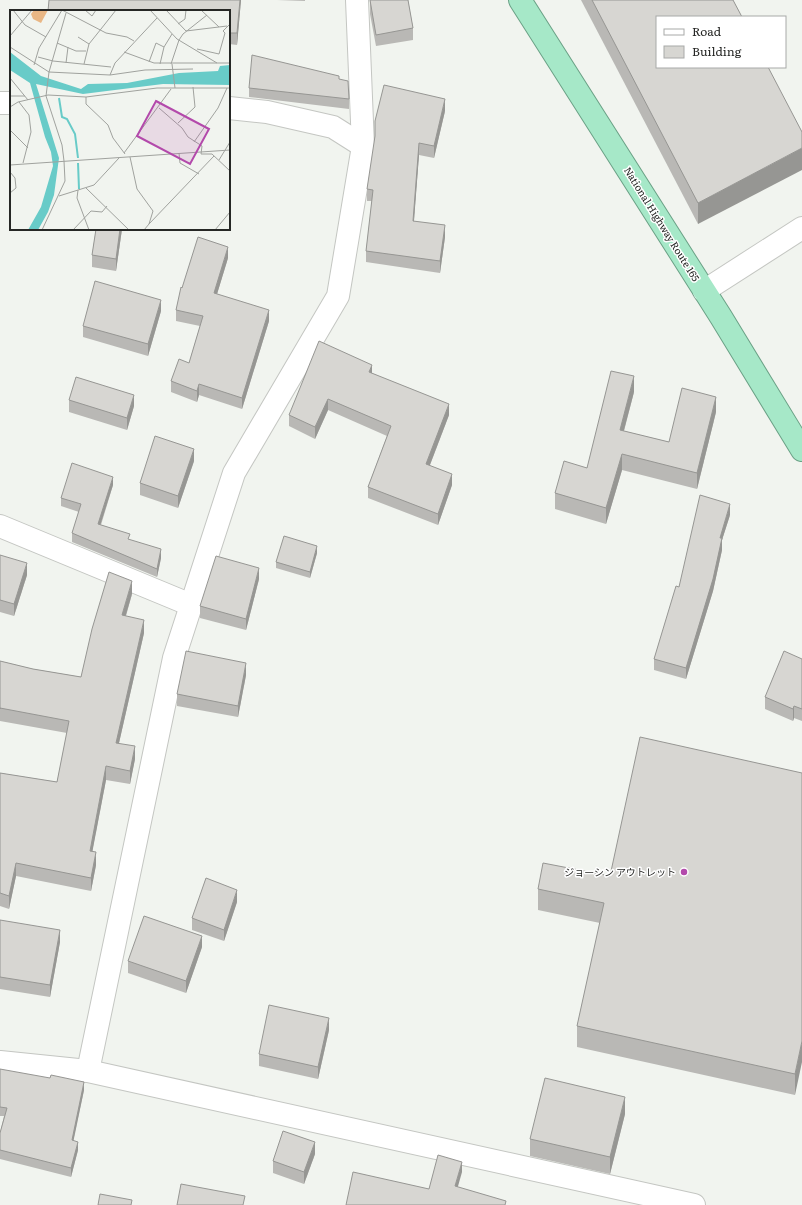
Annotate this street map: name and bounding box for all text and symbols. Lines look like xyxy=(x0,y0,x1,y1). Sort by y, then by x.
inset map xyxy=(10,10,230,230)
legend xyxy=(656,16,786,68)
text: Road xyxy=(692,22,722,40)
text: Building xyxy=(692,42,742,60)
street label: National Highway Route 165 xyxy=(621,164,704,284)
place label: ジョーシン アウトレット xyxy=(564,864,676,879)
marker: ジョーシン アウトレット xyxy=(679,867,689,877)

